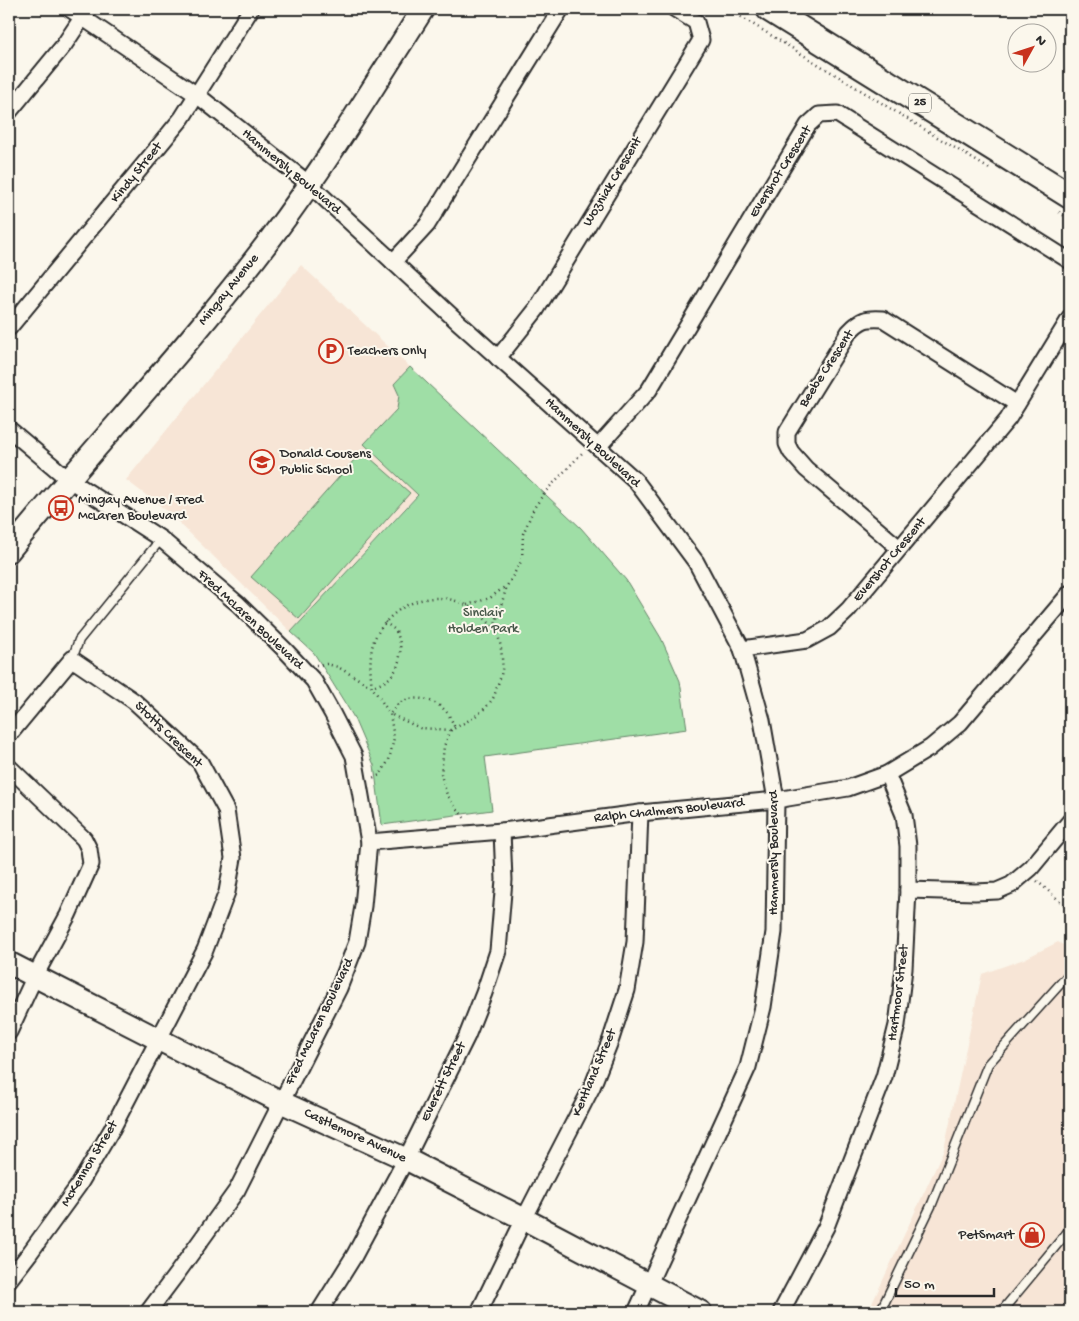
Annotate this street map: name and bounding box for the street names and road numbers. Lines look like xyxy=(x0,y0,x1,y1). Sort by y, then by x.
road number: 25 xyxy=(909,94,931,112)
street label: Evershot Crescent xyxy=(746,122,817,221)
street label: Hammersly Boulevard xyxy=(238,125,346,220)
street label: Wozniak Crescent xyxy=(580,133,647,230)
street label: Kindy Street xyxy=(107,138,167,207)
street label: Mingay Avenue xyxy=(195,250,264,329)
street label: Beebe Crescent xyxy=(795,326,859,412)
street label: Hammersly Boulevard xyxy=(541,394,645,493)
street label: Evershot Crescent xyxy=(850,513,931,606)
street label: Fred McLaren Boulevard xyxy=(193,566,308,675)
street label: Stotts Crescent xyxy=(130,698,207,773)
street label: Hammersly Boulevard xyxy=(766,789,783,915)
street label: Ralph Chalmers Boulevard xyxy=(593,794,747,827)
street label: Hartmoor Street xyxy=(885,943,913,1042)
street label: Fred McLaren Boulevard xyxy=(281,954,359,1089)
street label: Kentland Street xyxy=(569,1025,622,1119)
street label: Everett Street xyxy=(417,1038,471,1125)
street label: Castlemore Avenue xyxy=(301,1105,410,1168)
street label: McKennon Street xyxy=(58,1117,123,1210)

